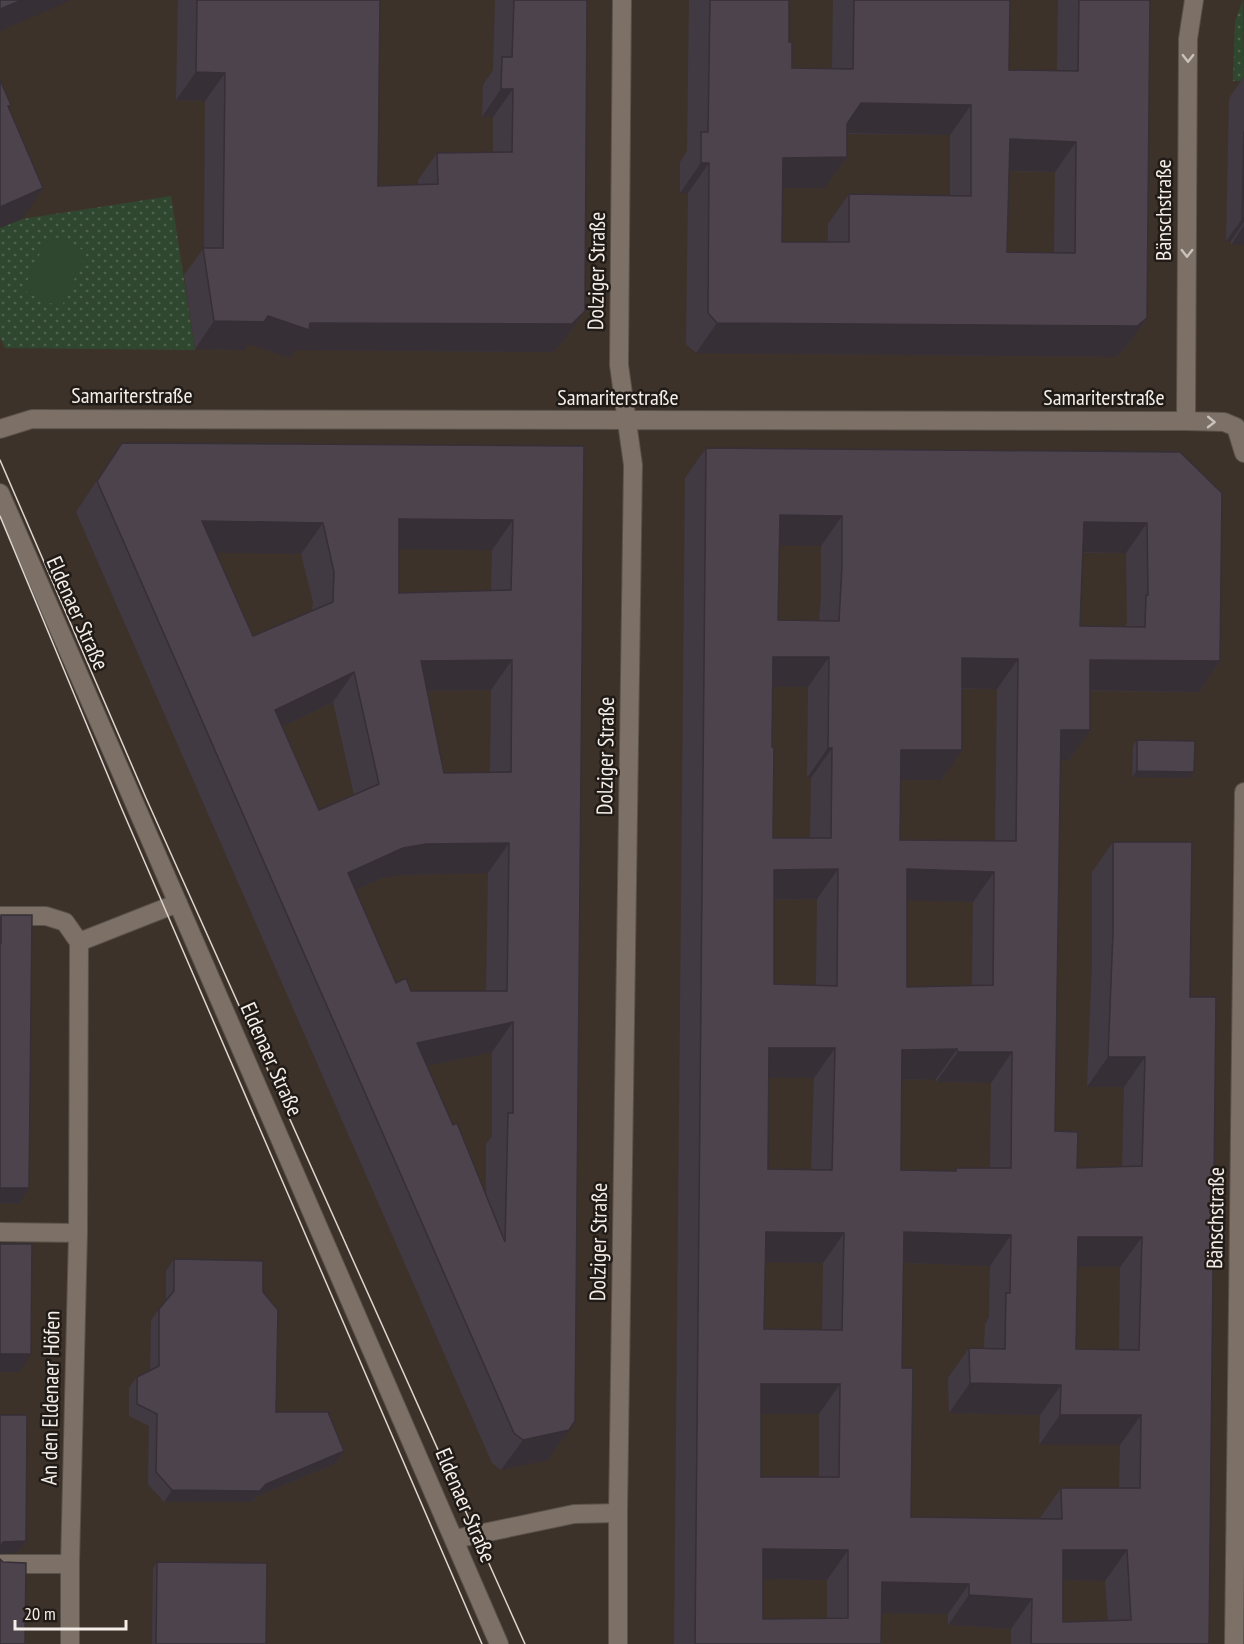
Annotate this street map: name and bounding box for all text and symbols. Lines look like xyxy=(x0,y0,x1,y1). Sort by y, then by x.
one-way arrow xyxy=(1182,54,1194,63)
street label: Bänschstraße xyxy=(1149,159,1177,261)
street label: Dolziger Straße xyxy=(581,212,611,330)
one-way arrow xyxy=(1181,249,1193,258)
street label: Samariterstraße xyxy=(71,381,193,409)
street label: Samariterstraße xyxy=(557,383,679,411)
street label: Samariterstraße xyxy=(1043,383,1165,411)
one-way arrow xyxy=(1207,416,1216,428)
street label: Eldenaer Straße xyxy=(40,552,116,674)
street label: Dolziger Straße xyxy=(590,697,620,815)
street label: Eldenaer Straße xyxy=(234,998,310,1120)
street label: Bänschstraße xyxy=(1200,1167,1230,1269)
street label: Dolziger Straße xyxy=(583,1183,613,1301)
street label: An den Eldenaer Höfen xyxy=(34,1311,66,1485)
street label: Eldenaer Straße xyxy=(429,1444,503,1566)
scale bar xyxy=(15,1593,126,1631)
text: 20 m xyxy=(24,1602,56,1625)

